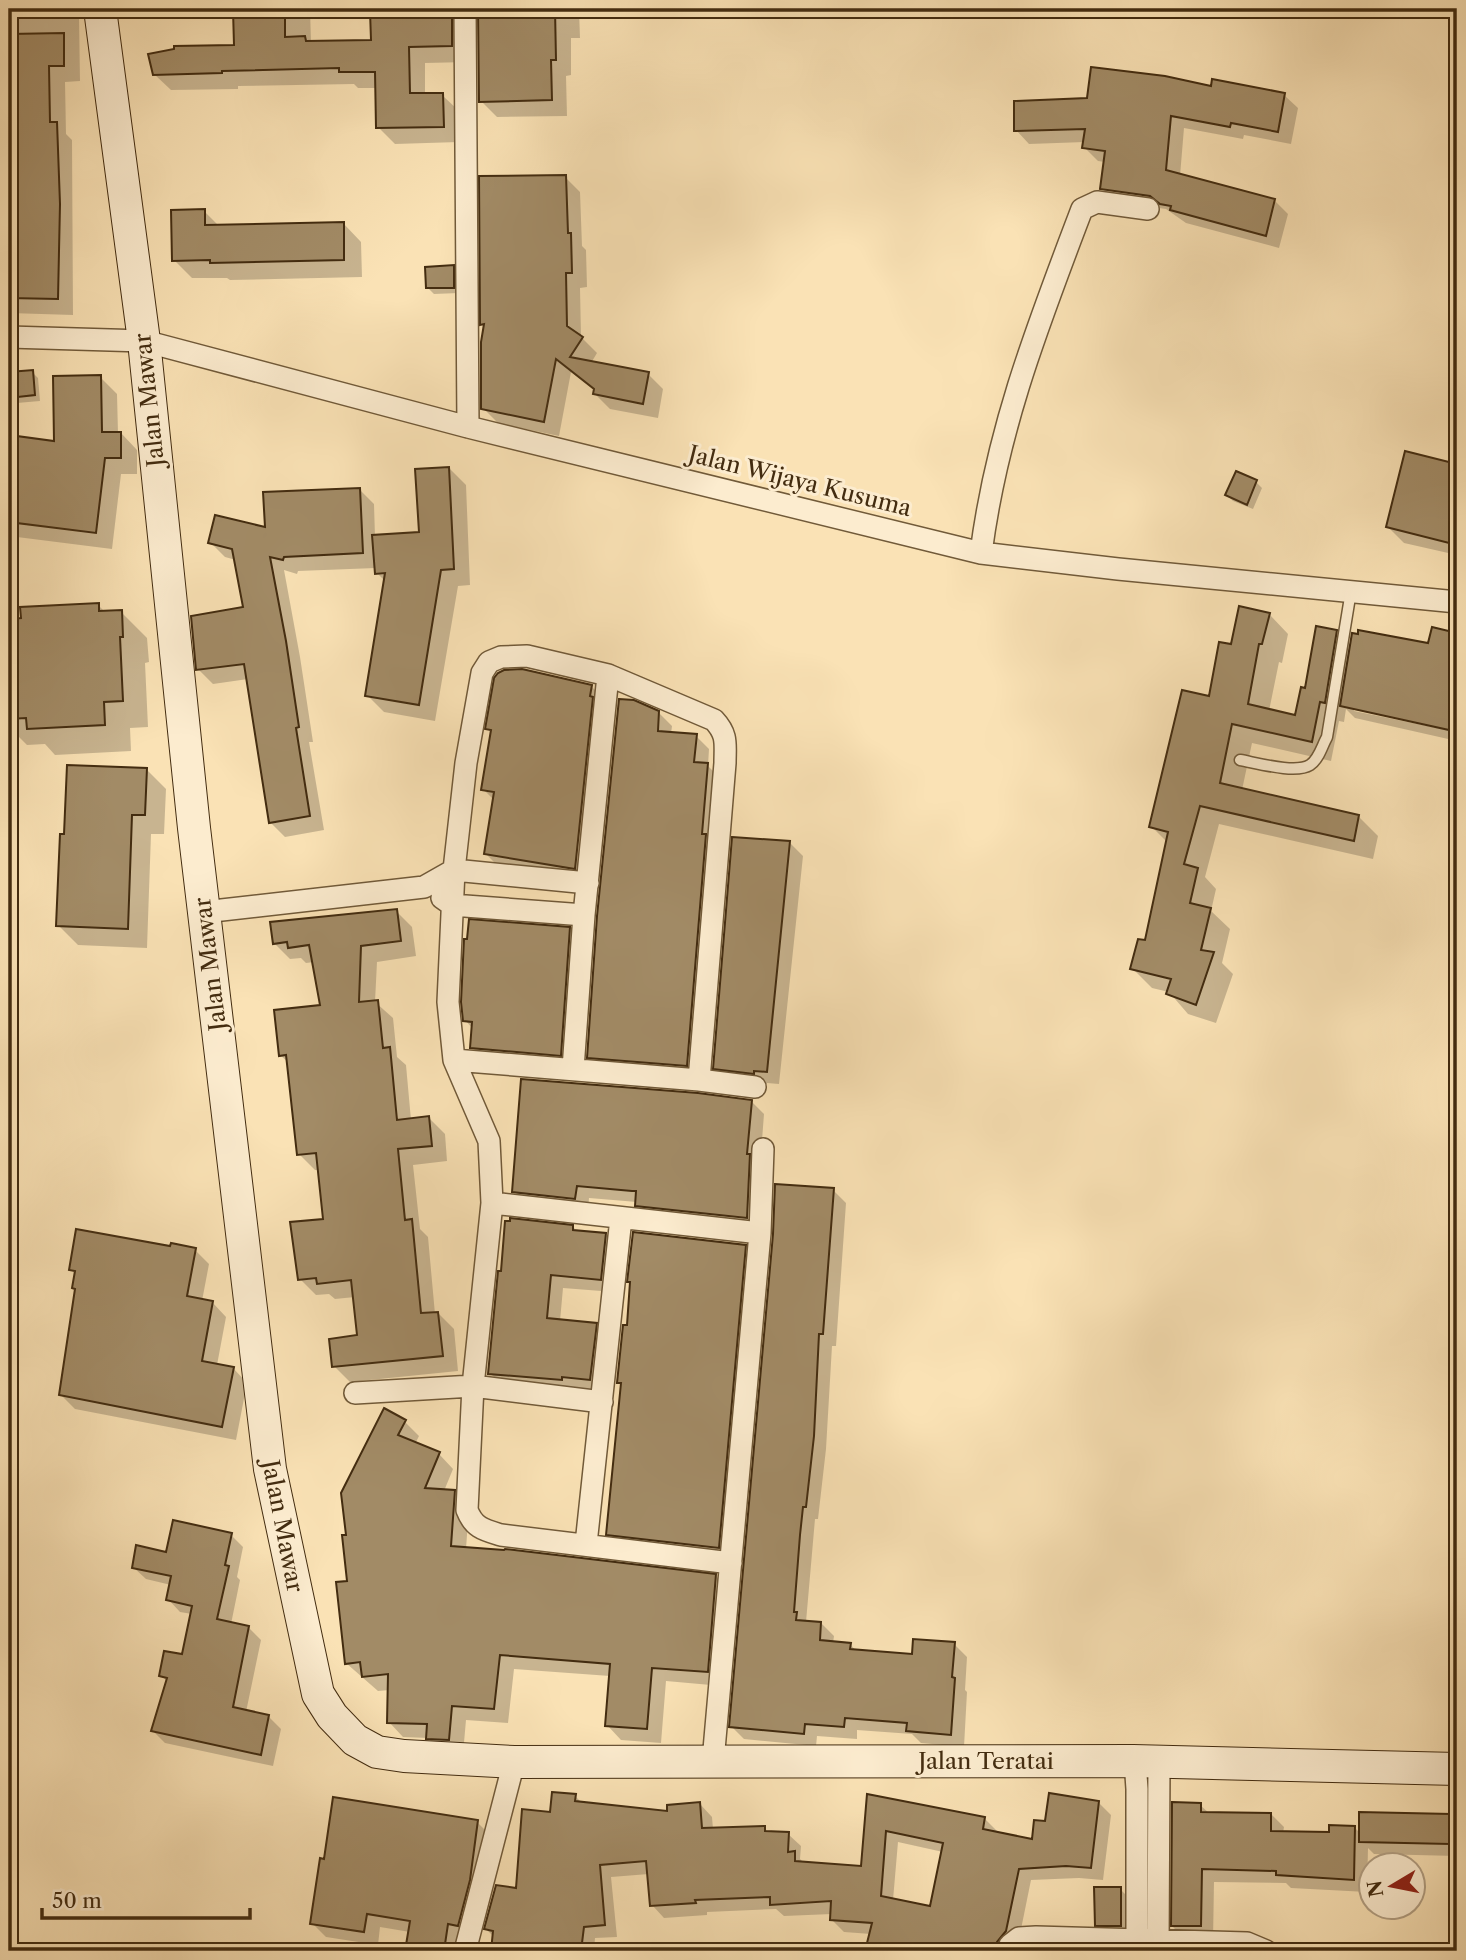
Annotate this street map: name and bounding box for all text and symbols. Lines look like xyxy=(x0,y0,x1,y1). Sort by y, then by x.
street label: Jalan Mawar xyxy=(128,331,170,471)
street label: Jalan Wijaya Kusuma xyxy=(683,439,915,522)
street label: Jalan Mawar xyxy=(188,895,232,1035)
street label: Jalan Mawar xyxy=(256,1455,310,1595)
street label: Jalan Teratai xyxy=(915,1747,1054,1775)
north arrow xyxy=(1358,1852,1428,1922)
scale bar xyxy=(42,1876,250,1920)
text: N xyxy=(1363,1879,1389,1899)
text: 50 m xyxy=(52,1888,102,1913)

